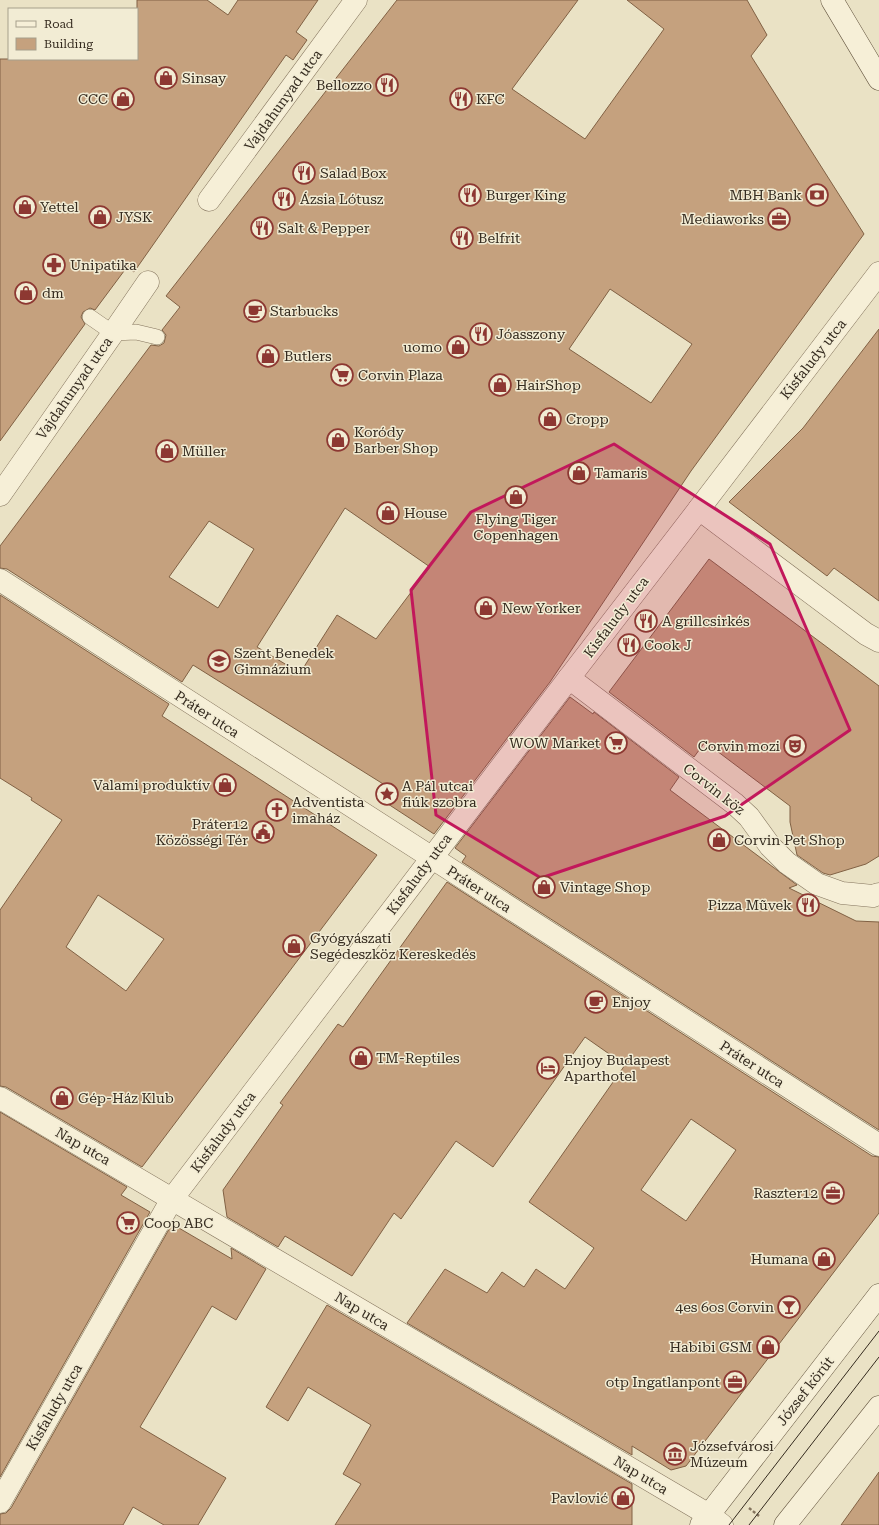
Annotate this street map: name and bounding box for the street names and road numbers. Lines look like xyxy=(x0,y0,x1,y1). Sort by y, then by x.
street label: Vajdahunyad utca xyxy=(241,46,325,154)
street label: Kisfaludy utca xyxy=(777,315,849,402)
street label: Vajdahunyad utca xyxy=(33,334,115,442)
street label: Kisfaludy utca xyxy=(580,573,652,661)
street label: Práter utca xyxy=(172,687,242,741)
street label: Corvin köz xyxy=(680,760,748,818)
street label: Kisfaludy utca xyxy=(383,830,455,918)
street label: Práter utca xyxy=(444,862,514,916)
street label: Práter utca xyxy=(717,1037,787,1091)
street label: Kisfaludy utca xyxy=(187,1088,259,1176)
street label: Nap utca xyxy=(53,1124,114,1168)
street label: Nap utca xyxy=(332,1289,392,1334)
street label: József körút xyxy=(773,1353,837,1429)
street label: Kisfaludy utca xyxy=(23,1361,85,1453)
street label: Nap utca xyxy=(611,1453,671,1498)

